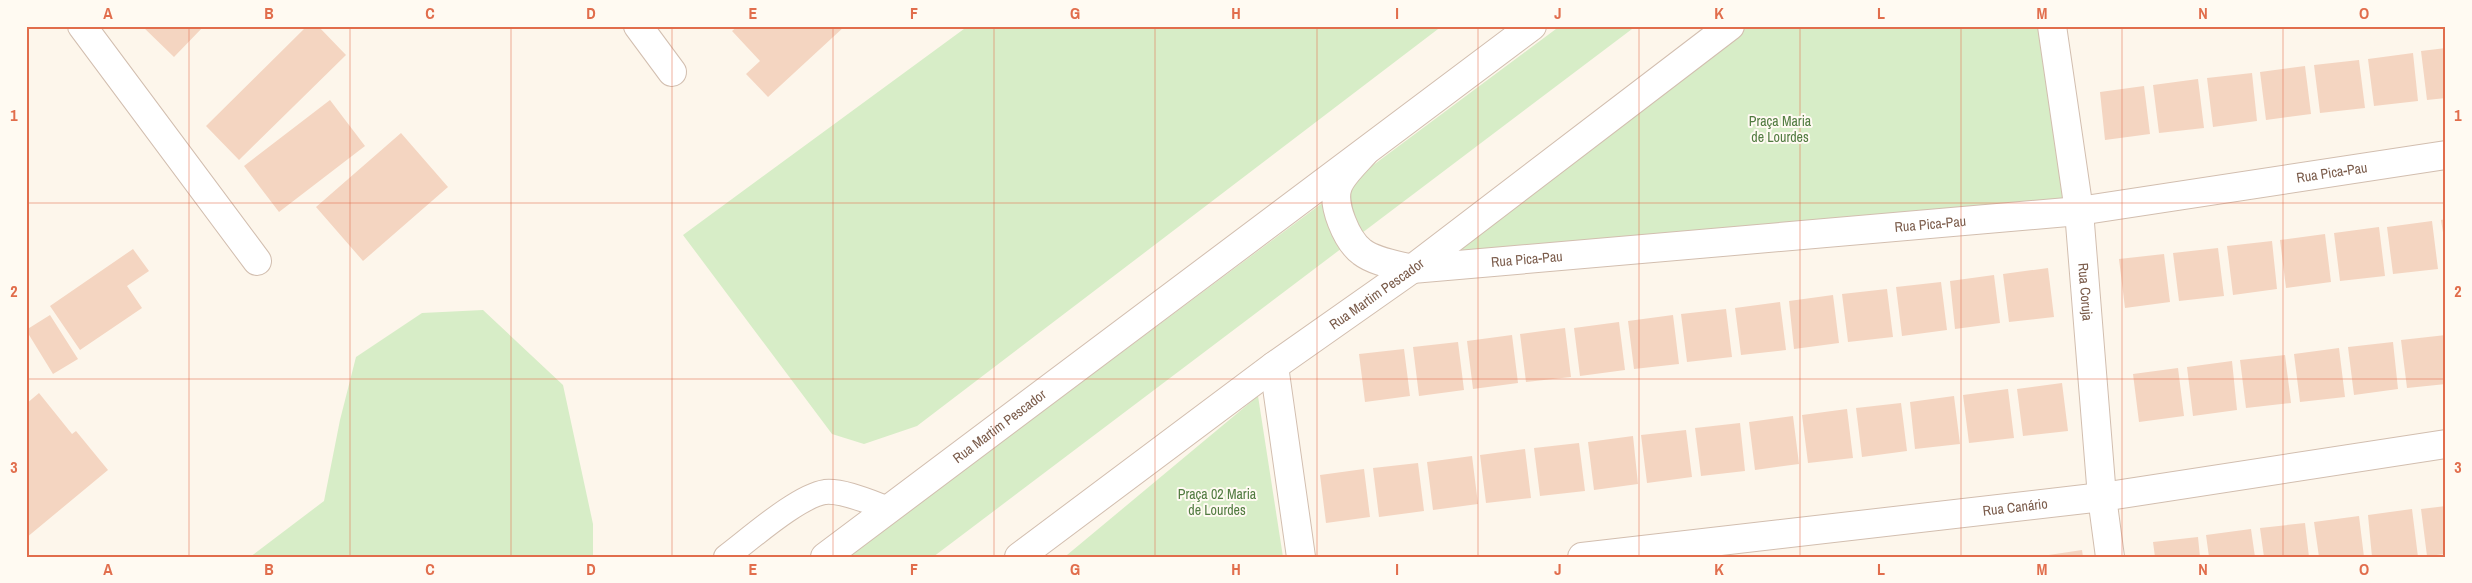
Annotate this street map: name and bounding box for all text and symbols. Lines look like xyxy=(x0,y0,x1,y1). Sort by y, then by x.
text: A xyxy=(103,2,113,24)
text: B xyxy=(264,2,274,24)
text: C xyxy=(425,2,435,24)
text: D xyxy=(586,2,596,24)
text: E xyxy=(749,2,758,24)
text: F xyxy=(910,2,918,24)
text: G xyxy=(1070,2,1080,24)
text: H xyxy=(1231,2,1241,24)
text: I xyxy=(1395,2,1399,24)
text: J xyxy=(1554,2,1562,24)
text: K xyxy=(1714,2,1724,24)
text: L xyxy=(1877,2,1885,24)
text: M xyxy=(2037,2,2048,24)
text: N xyxy=(2198,2,2208,24)
text: O xyxy=(2359,2,2369,24)
text: 1 xyxy=(10,104,18,126)
text: 1 xyxy=(2454,104,2462,126)
park label: Praça Maria de Lourdes xyxy=(1749,112,1812,146)
street label: Rua Pica-Pau xyxy=(2295,158,2369,187)
street label: Rua Pica-Pau xyxy=(1894,212,1967,236)
street label: Rua Pica-Pau xyxy=(1490,247,1563,271)
street label: Rua Martim Pescador xyxy=(1326,254,1428,333)
street label: Rua Coruja xyxy=(2074,262,2097,322)
text: 2 xyxy=(10,280,18,302)
text: 2 xyxy=(2454,280,2462,302)
street label: Rua Martim Pescador xyxy=(949,385,1050,467)
text: 3 xyxy=(10,456,18,478)
text: 3 xyxy=(2454,456,2462,478)
park label: Praça 02 Maria de Lourdes xyxy=(1178,485,1257,519)
street label: Rua Canário xyxy=(1982,494,2049,520)
text: A xyxy=(103,558,113,580)
text: B xyxy=(264,558,274,580)
text: C xyxy=(425,558,435,580)
text: D xyxy=(586,558,596,580)
text: E xyxy=(749,558,758,580)
text: F xyxy=(910,558,918,580)
text: G xyxy=(1070,558,1080,580)
text: H xyxy=(1231,558,1241,580)
text: I xyxy=(1395,558,1399,580)
text: J xyxy=(1554,558,1562,580)
text: K xyxy=(1714,558,1724,580)
text: L xyxy=(1877,558,1885,580)
text: M xyxy=(2037,558,2048,580)
text: N xyxy=(2198,558,2208,580)
text: O xyxy=(2359,558,2369,580)

